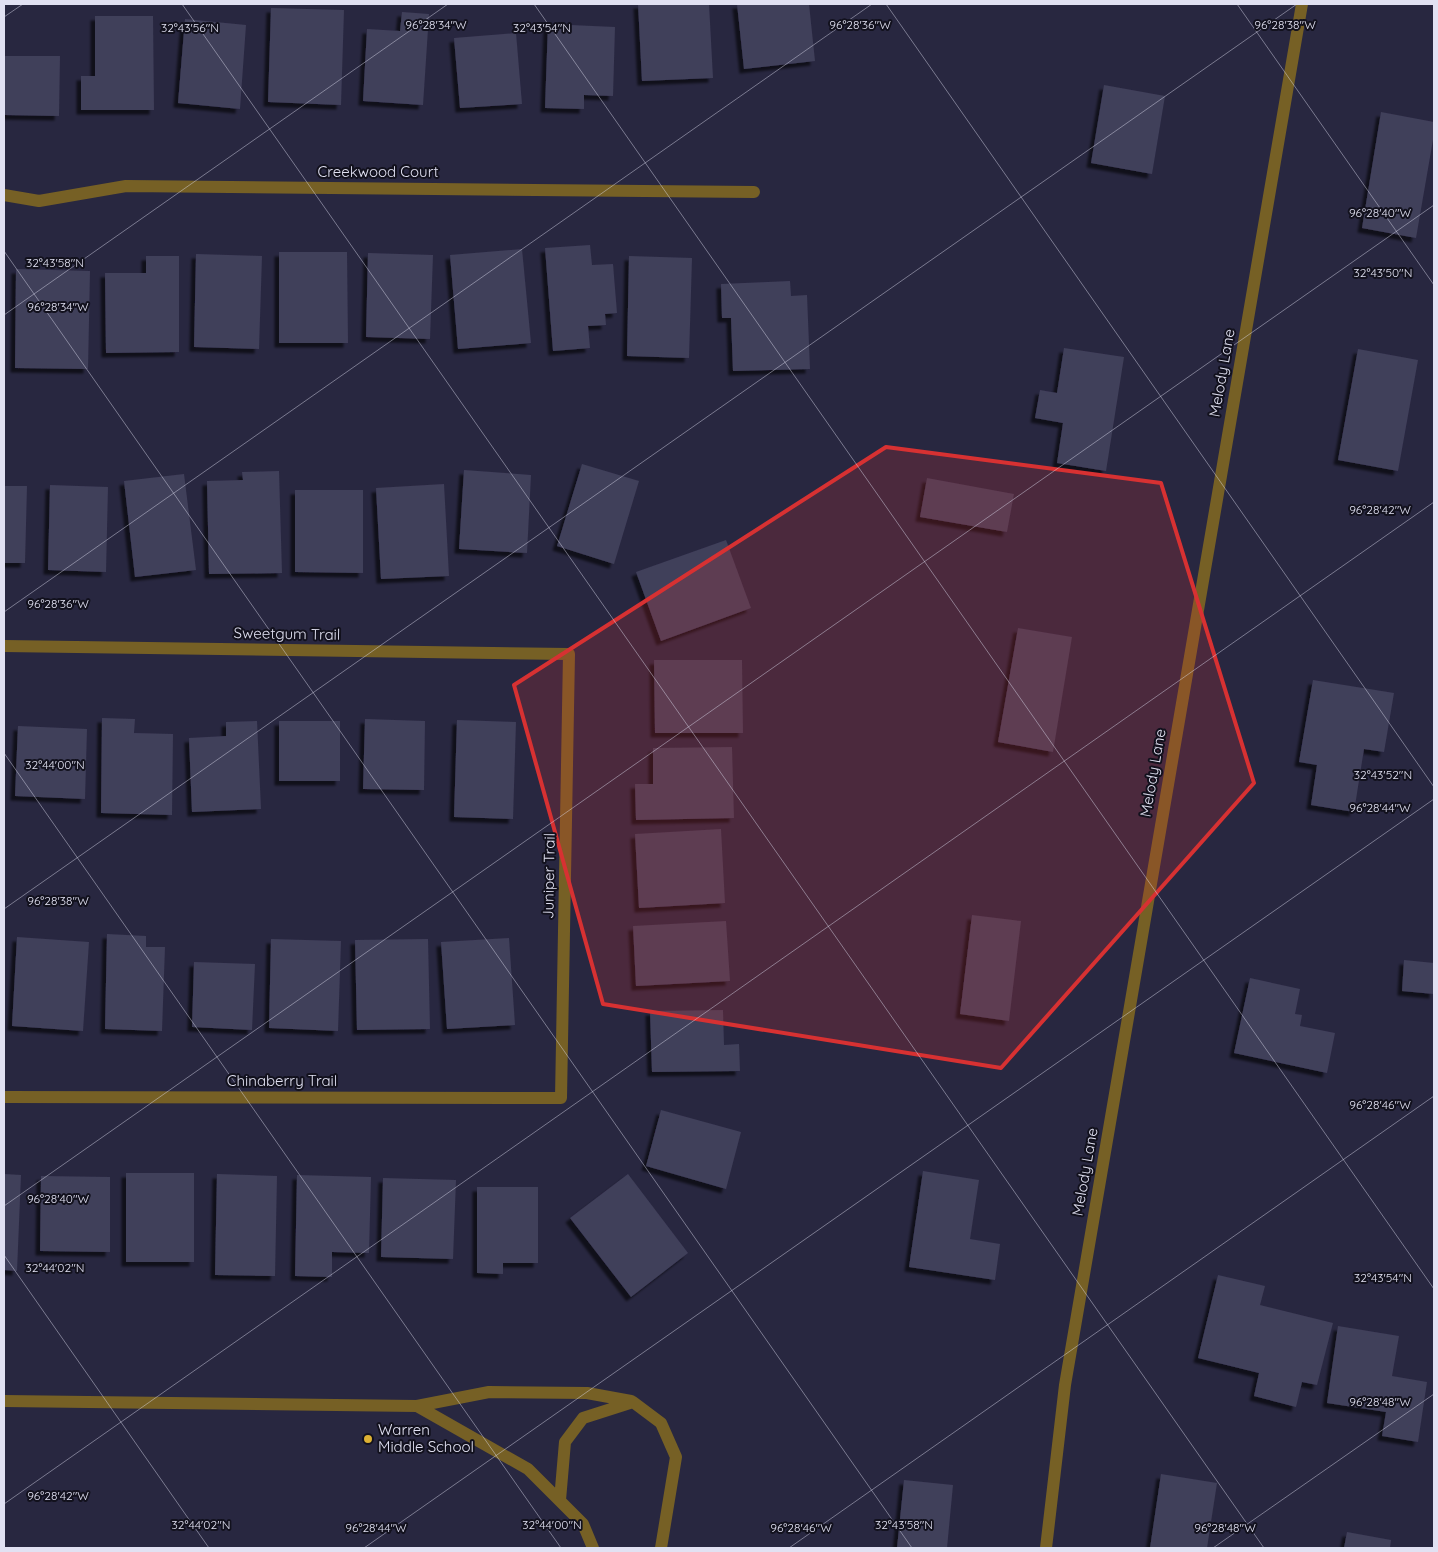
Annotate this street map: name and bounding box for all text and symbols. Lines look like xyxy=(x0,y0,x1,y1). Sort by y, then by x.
text: 96°28'34"W xyxy=(405,17,467,32)
text: 96°28'36"W xyxy=(829,17,891,32)
text: 96°28'38"W xyxy=(1254,17,1316,32)
text: 32°43'56"N xyxy=(161,20,219,35)
text: 32°43'54"N xyxy=(513,20,571,35)
street label: Creekwood Court xyxy=(317,162,439,181)
text: 96°28'40"W xyxy=(1349,205,1412,220)
text: 32°43'58"N xyxy=(26,255,84,270)
text: 32°43'50"N xyxy=(1354,265,1412,280)
text: 96°28'34"W xyxy=(27,299,89,314)
street label: Melody Lane xyxy=(1204,327,1239,418)
text: 96°28'42"W xyxy=(1349,502,1411,517)
text: 96°28'36"W xyxy=(27,596,89,611)
street label: Sweetgum Trail xyxy=(233,623,341,644)
street label: Melody Lane xyxy=(1135,727,1170,818)
text: 32°44'00"N xyxy=(25,757,85,772)
text: 32°43'52"N xyxy=(1354,767,1412,782)
text: 96°28'44"W xyxy=(1349,800,1411,815)
street label: Juniper Trail xyxy=(538,833,559,919)
text: 96°28'38"W xyxy=(27,893,89,908)
street label: Chinaberry Trail xyxy=(227,1071,337,1090)
text: 96°28'46"W xyxy=(1349,1097,1411,1112)
street label: Melody Lane xyxy=(1067,1126,1102,1217)
text: 96°28'40"W xyxy=(27,1191,90,1206)
text: 32°44'02"N xyxy=(25,1260,85,1275)
text: 32°43'54"N xyxy=(1354,1270,1412,1285)
text: 96°28'48"W xyxy=(1349,1394,1411,1409)
place label: Warren Middle School xyxy=(378,1420,474,1456)
marker: Warren Middle School xyxy=(362,1433,374,1445)
text: 96°28'42"W xyxy=(27,1488,89,1503)
text: 32°44'02"N xyxy=(171,1517,231,1532)
text: 32°44'00"N xyxy=(522,1517,582,1532)
text: 32°43'58"N xyxy=(875,1517,933,1532)
text: 96°28'44"W xyxy=(345,1520,407,1535)
text: 96°28'46"W xyxy=(770,1520,832,1535)
text: 96°28'48"W xyxy=(1194,1520,1256,1535)

